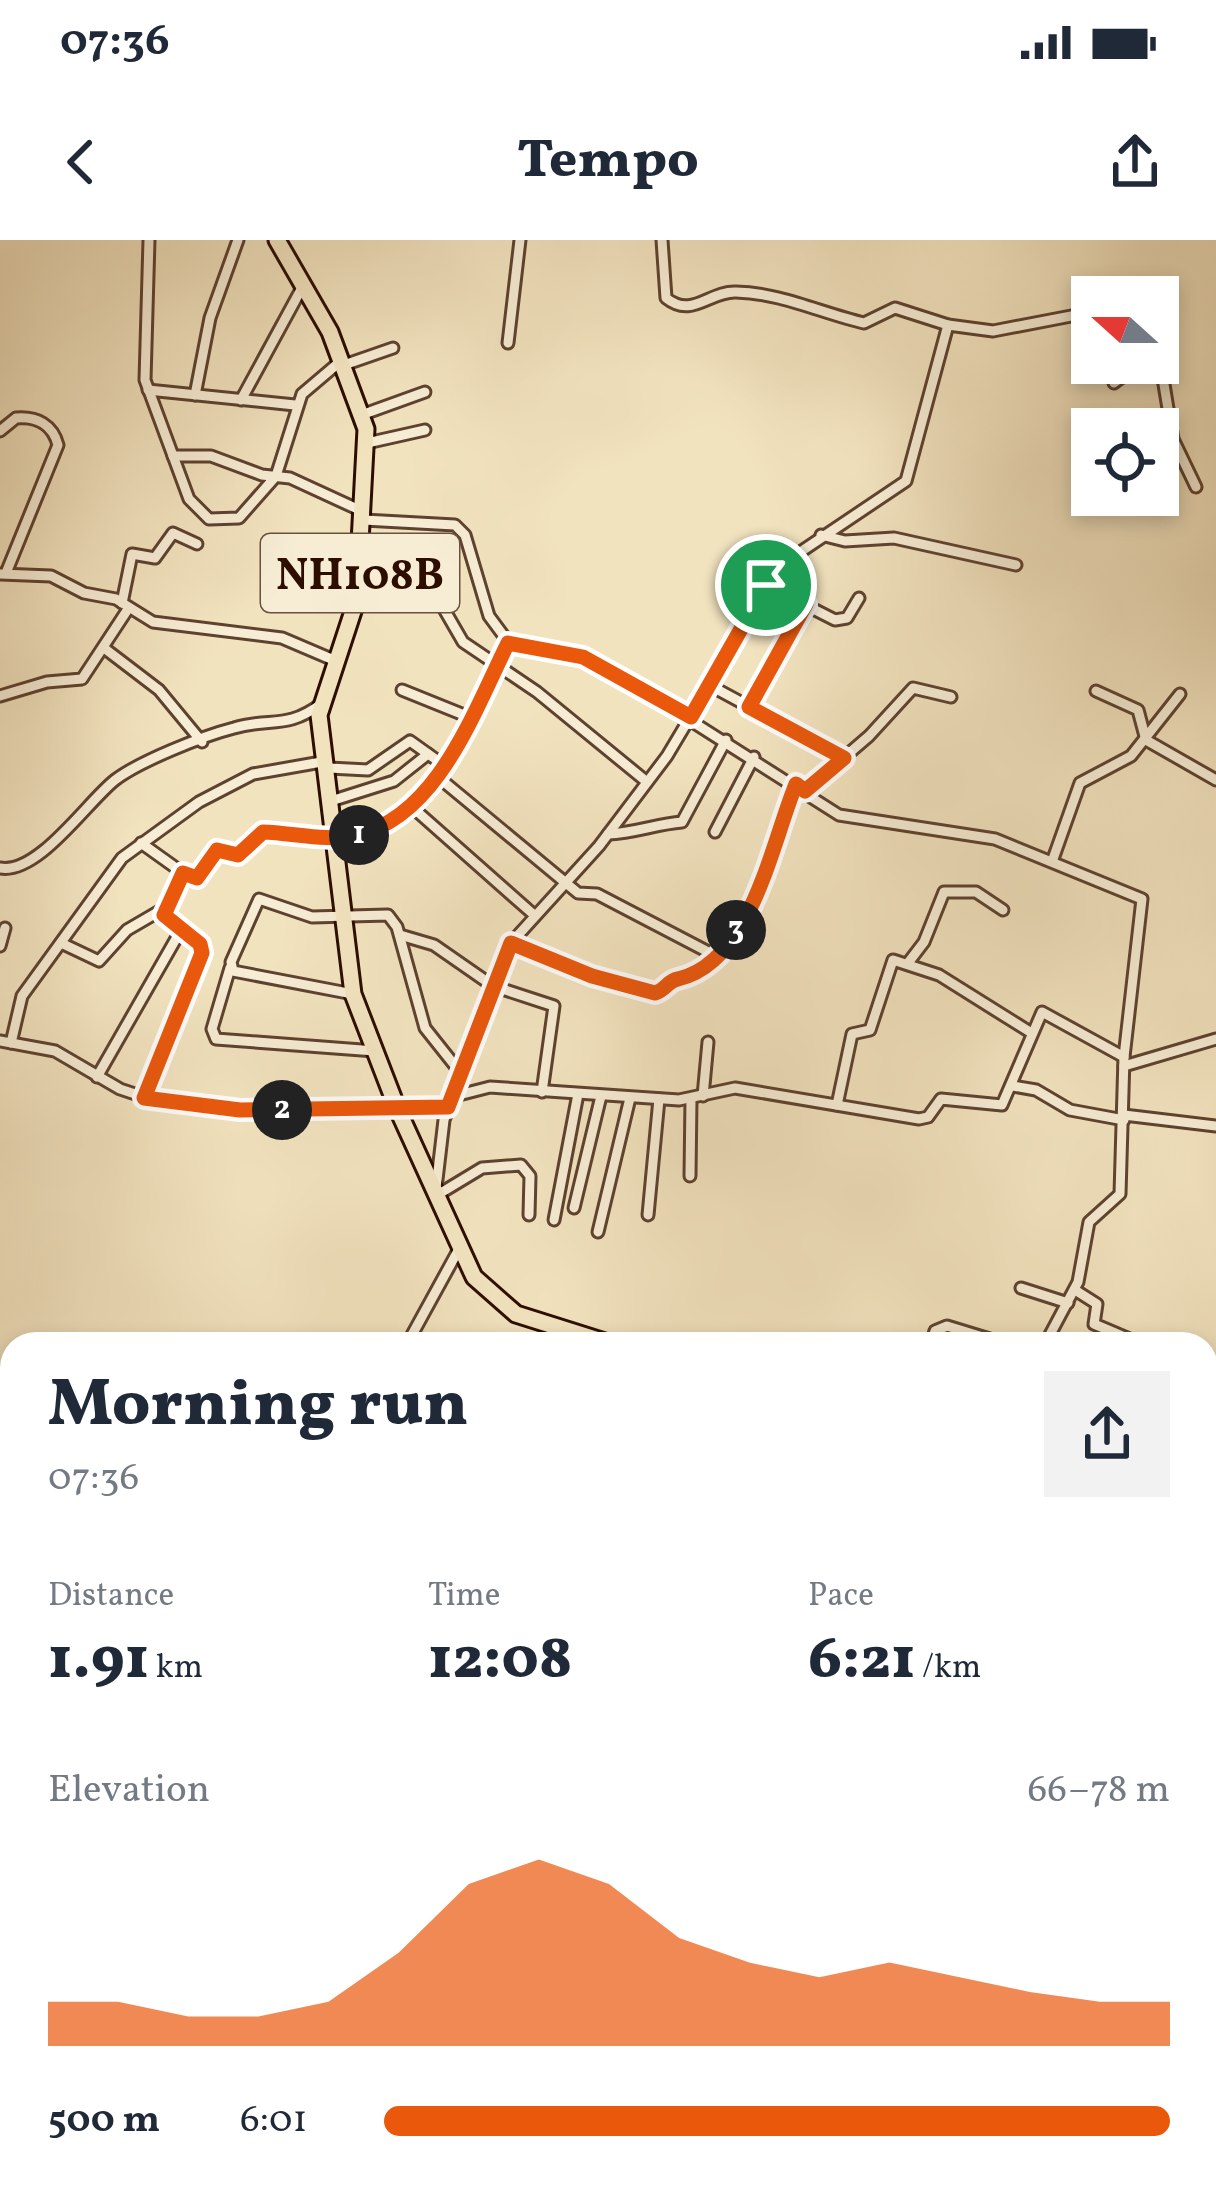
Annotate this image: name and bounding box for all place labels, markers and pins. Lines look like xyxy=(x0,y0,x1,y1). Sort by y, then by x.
pin xyxy=(715,534,817,636)
pin: 1 xyxy=(329,805,389,865)
pin: 3 xyxy=(706,900,766,960)
pin: 2 xyxy=(252,1080,312,1140)

